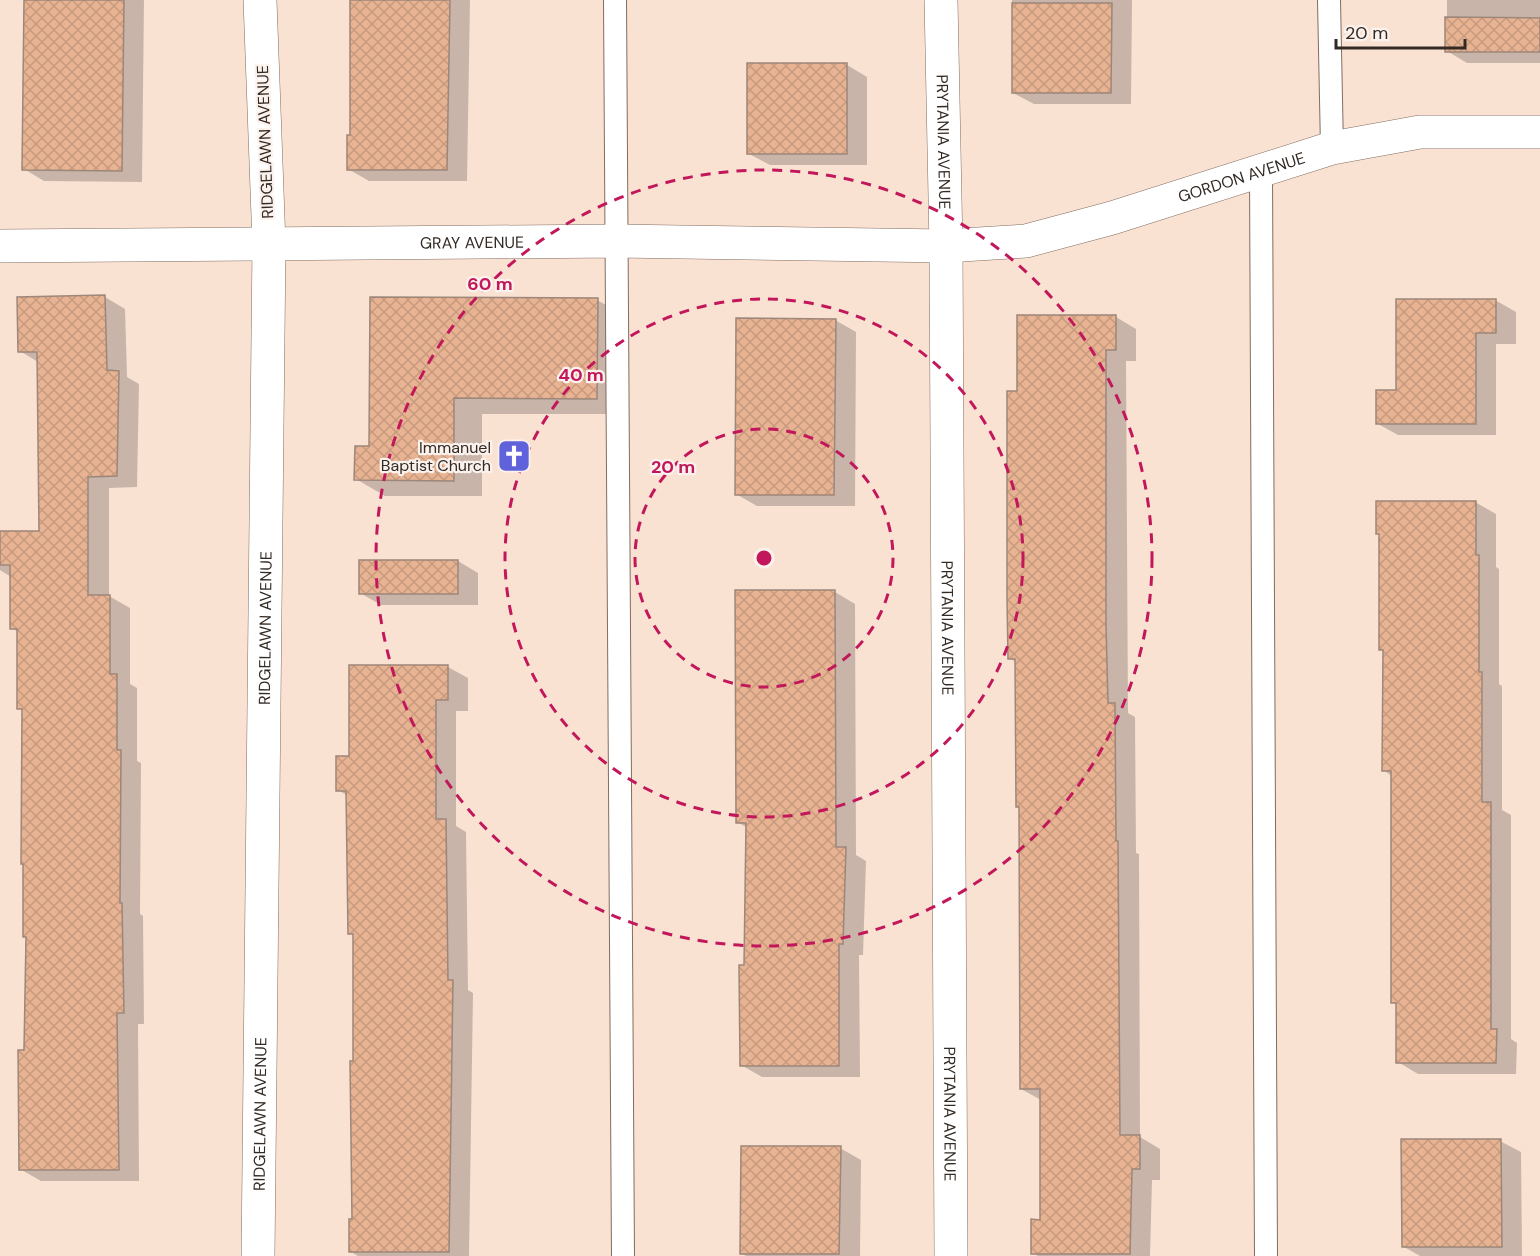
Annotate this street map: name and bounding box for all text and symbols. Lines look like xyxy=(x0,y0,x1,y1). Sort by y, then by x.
scale bar xyxy=(1336,12,1465,50)
text: 20 m xyxy=(1345,21,1388,45)
street label: RIDGELAWN AVENUE xyxy=(252,65,278,219)
street label: PRYTANIA AVENUE xyxy=(932,74,956,210)
street label: GORDON AVENUE xyxy=(1175,147,1308,207)
street label: GRAY AVENUE xyxy=(420,231,524,253)
text: 60 m xyxy=(467,272,513,296)
text: 40 m xyxy=(558,363,604,387)
place label: Immanuel Baptist Church xyxy=(381,437,491,476)
church icon: Immanuel Baptist Church xyxy=(496,438,532,474)
text: 20 m xyxy=(651,455,695,479)
centre of rings xyxy=(754,548,774,568)
street label: RIDGELAWN AVENUE xyxy=(253,551,276,705)
street label: PRYTANIA AVENUE xyxy=(937,560,959,696)
street label: RIDGELAWN AVENUE xyxy=(248,1037,271,1191)
street label: PRYTANIA AVENUE xyxy=(939,1046,961,1182)

